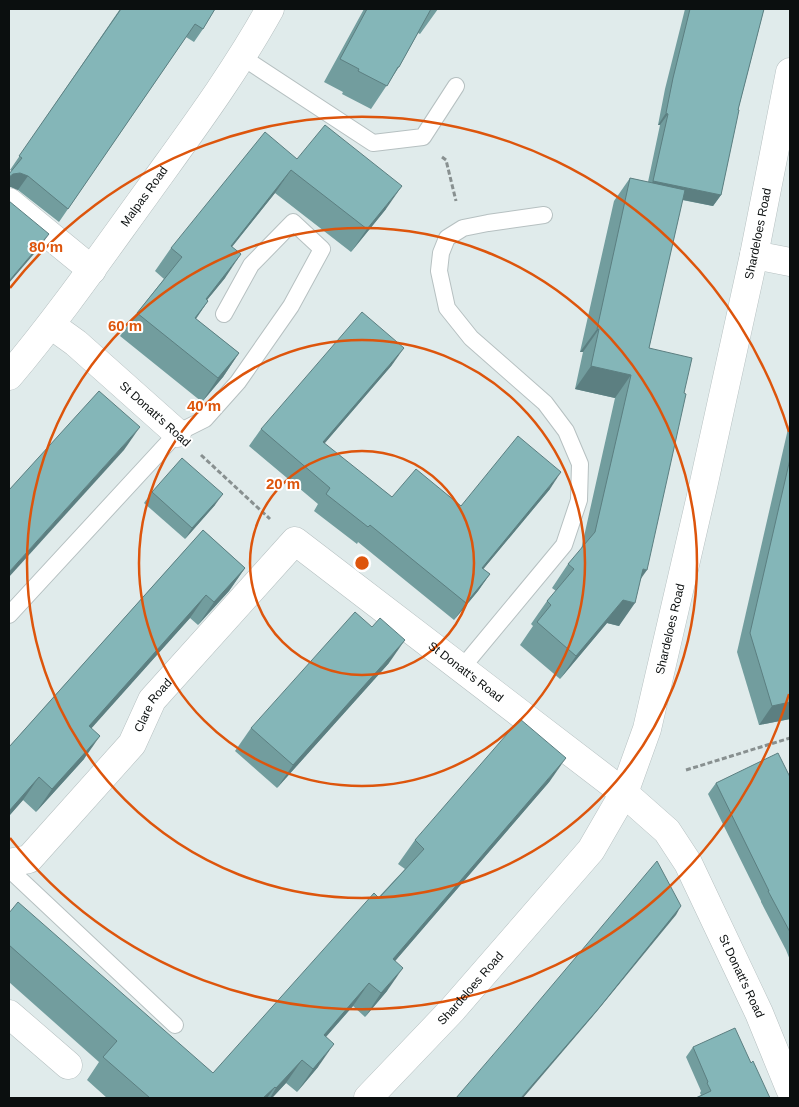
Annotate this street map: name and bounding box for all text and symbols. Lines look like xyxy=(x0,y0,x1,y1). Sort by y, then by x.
street label: Malpas Road xyxy=(118,164,171,229)
street label: Shardeloes Road xyxy=(742,187,774,281)
text: 80 m xyxy=(29,238,63,255)
text: 60 m xyxy=(108,317,142,334)
street label: St Donatt's Road xyxy=(117,379,193,449)
text: 40 m xyxy=(187,397,221,414)
text: 20 m xyxy=(266,475,300,492)
centre of rings xyxy=(353,554,371,572)
street label: Shardeloes Road xyxy=(653,582,687,676)
street label: St Donatt's Road xyxy=(426,639,506,705)
street label: Clare Road xyxy=(131,676,175,734)
street label: St Donatt's Road xyxy=(716,932,767,1020)
street label: Shardeloes Road xyxy=(434,949,506,1028)

